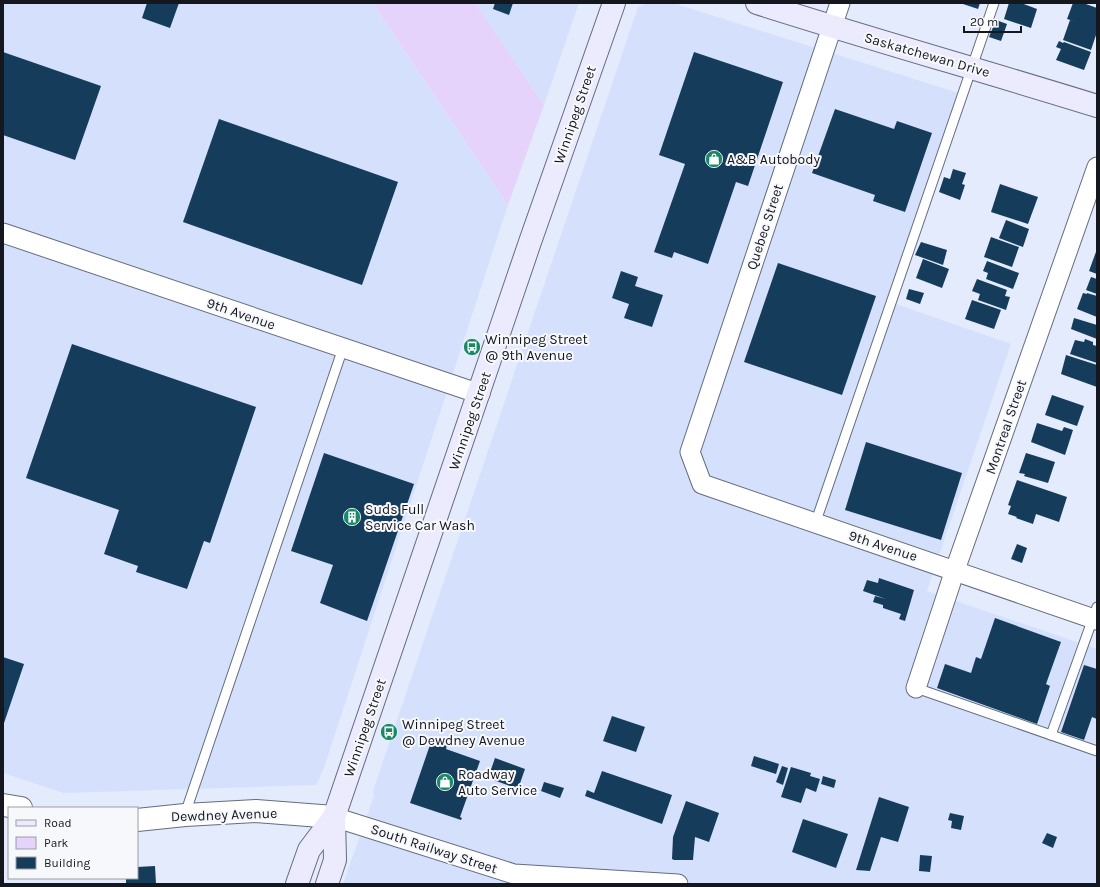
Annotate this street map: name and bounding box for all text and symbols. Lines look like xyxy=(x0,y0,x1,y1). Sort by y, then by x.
scale bar xyxy=(964,8,1021,34)
text: 20 m xyxy=(970,15,998,29)
street label: Saskatchewan Drive xyxy=(862,29,992,81)
street label: Winnipeg Street xyxy=(550,64,600,166)
shop icon: A&B Autobody xyxy=(704,149,724,169)
place label: A&B Autobody xyxy=(727,151,821,168)
street label: Quebec Street xyxy=(743,182,787,272)
street label: 9th Avenue xyxy=(205,294,277,334)
place label: Winnipeg Street @ 9th Avenue xyxy=(485,331,588,364)
bus stop icon: Winnipeg Street @ 9th Avenue xyxy=(462,337,482,357)
street label: Winnipeg Street xyxy=(445,370,495,472)
street label: Montreal Street xyxy=(982,377,1030,477)
place label: Suds Full Service Car Wash xyxy=(365,501,475,534)
building icon: Suds Full Service Car Wash xyxy=(342,507,362,527)
street label: 9th Avenue xyxy=(846,527,920,565)
street label: Winnipeg Street xyxy=(340,677,390,779)
place label: Winnipeg Street @ Dewdney Avenue xyxy=(402,716,525,749)
bus stop icon: Winnipeg Street @ Dewdney Avenue xyxy=(379,722,399,742)
place label: Roadway Auto Service xyxy=(458,766,537,799)
shop icon: Roadway Auto Service xyxy=(435,772,455,792)
street label: Dewdney Avenue xyxy=(171,805,277,825)
legend xyxy=(8,807,138,879)
text: Road xyxy=(44,816,72,830)
street label: South Railway Street xyxy=(369,821,499,877)
text: Park xyxy=(44,836,69,850)
text: Building xyxy=(44,856,91,870)

